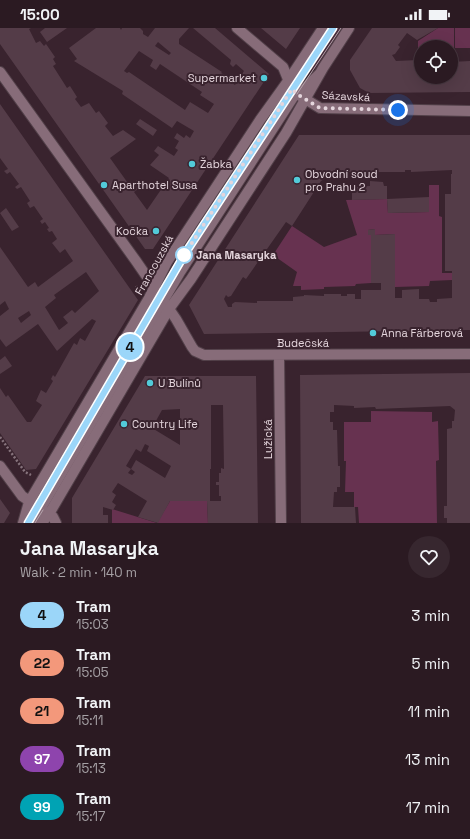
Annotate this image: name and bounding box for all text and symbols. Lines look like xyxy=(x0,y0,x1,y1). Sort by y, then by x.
text: 15:00 xyxy=(20,5,60,24)
map controls xyxy=(414,40,458,84)
button: locate xyxy=(414,40,458,84)
place label: Supermarket xyxy=(188,71,256,85)
marker: Supermarket xyxy=(259,73,269,83)
street label: Sázavská xyxy=(321,88,371,104)
your location xyxy=(388,100,408,120)
place label: Žabka xyxy=(200,157,233,171)
marker: Žabka xyxy=(187,159,197,169)
place label: Obvodní soud pro Prahu 2 xyxy=(305,167,377,194)
marker: Obvodní soud pro Prahu 2 xyxy=(292,175,302,185)
place label: Aparthotel Susa xyxy=(112,178,198,192)
marker: Aparthotel Susa xyxy=(99,180,109,190)
place label: Kočka xyxy=(116,224,149,238)
marker: Kočka xyxy=(151,226,161,236)
street label: Francouzská xyxy=(132,232,177,298)
marker: Jana Masaryka xyxy=(175,246,193,264)
place label: Jana Masaryka xyxy=(196,248,277,262)
place label: Anna Fӓrberová xyxy=(381,326,464,340)
marker: Anna Fӓrberová xyxy=(368,328,378,338)
line badge: 4 xyxy=(117,334,143,360)
street label: Budečská xyxy=(277,336,330,350)
text: 4 xyxy=(126,338,134,356)
place label: U Bulínů xyxy=(158,376,201,390)
marker: U Bulínů xyxy=(145,378,155,388)
place label: Country Life xyxy=(132,417,198,431)
street label: Lužická xyxy=(261,418,275,459)
marker: Country Life xyxy=(119,419,129,429)
text: Jana Masaryka xyxy=(20,536,159,561)
button: heart xyxy=(408,536,450,578)
text: Walk · 2 min · 140 m xyxy=(20,564,137,581)
text: Tram xyxy=(76,597,111,616)
text: 4 xyxy=(38,606,46,624)
text: 3 min xyxy=(411,606,450,625)
text: 15:03 xyxy=(76,616,109,633)
text: Tram xyxy=(76,645,111,664)
text: 22 xyxy=(34,654,50,672)
text: 5 min xyxy=(411,654,450,673)
text: 15:05 xyxy=(76,664,109,681)
text: Tram xyxy=(76,693,111,712)
text: 21 xyxy=(35,702,49,720)
text: 11 min xyxy=(408,702,450,721)
text: 15:11 xyxy=(76,712,103,729)
text: Tram xyxy=(76,741,111,760)
text: 97 xyxy=(34,750,50,768)
text: 13 min xyxy=(405,750,450,769)
text: 15:13 xyxy=(76,760,106,777)
text: Tram xyxy=(76,789,111,808)
text: 99 xyxy=(33,798,51,816)
text: 17 min xyxy=(406,798,450,817)
text: 15:17 xyxy=(76,808,105,825)

